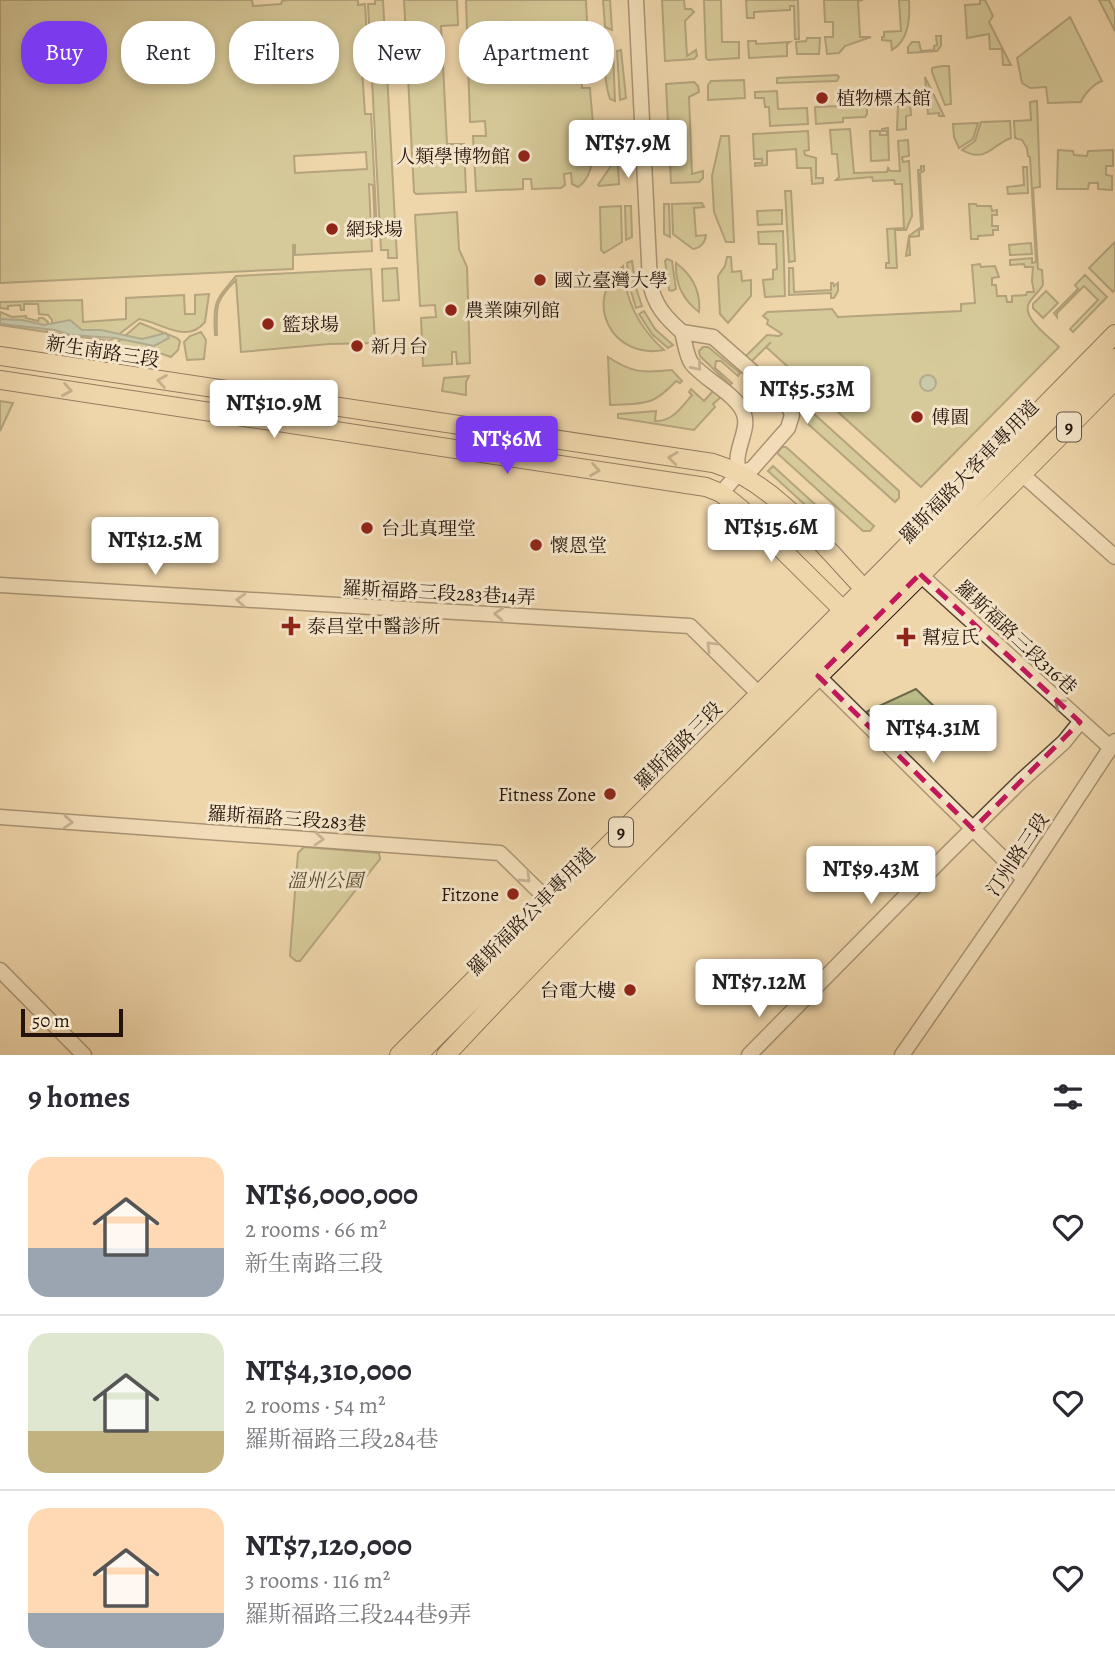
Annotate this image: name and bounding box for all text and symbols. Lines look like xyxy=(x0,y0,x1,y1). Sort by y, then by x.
chip: Buy xyxy=(21,21,107,84)
chip: Rent xyxy=(121,21,215,84)
chip: Filters xyxy=(229,21,339,84)
chip: New xyxy=(353,21,445,84)
chip: Apartment xyxy=(459,21,614,84)
place label: 植物標本館 xyxy=(836,86,931,112)
marker: 植物標本館 xyxy=(814,90,830,106)
pin: NT$7.9M xyxy=(563,120,693,180)
text: NT$7.9M xyxy=(585,127,671,158)
place label: 人類學博物館 xyxy=(396,144,510,170)
marker: 人類學博物館 xyxy=(516,148,532,164)
place label: 網球場 xyxy=(346,217,403,243)
marker: 網球場 xyxy=(324,221,340,237)
place label: 國立臺灣大學 xyxy=(554,268,668,294)
marker: 國立臺灣大學 xyxy=(532,272,548,288)
place label: 農業陳列館 xyxy=(465,298,560,324)
marker: 農業陳列館 xyxy=(443,302,459,318)
place label: 籃球場 xyxy=(282,312,339,338)
marker: 籃球場 xyxy=(260,316,276,332)
street label: 新生南路三段 xyxy=(45,330,161,374)
place label: 新月台 xyxy=(371,334,428,360)
marker: 新月台 xyxy=(349,338,365,354)
one-way arrow xyxy=(688,358,701,371)
pin: NT$5.53M xyxy=(735,366,879,426)
text: NT$5.53M xyxy=(759,373,855,404)
one-way arrow xyxy=(156,374,167,389)
pin: NT$10.9M xyxy=(202,380,346,440)
one-way arrow xyxy=(62,382,73,397)
text: NT$10.9M xyxy=(226,387,322,418)
street label: 羅斯福路大客車專用道 xyxy=(894,394,1045,549)
place label: 傅園 xyxy=(931,405,969,431)
marker: 傅園 xyxy=(909,409,925,425)
road number: 9 xyxy=(1057,412,1081,442)
pin: NT$6M xyxy=(458,416,556,476)
text: NT$6M xyxy=(472,423,542,454)
one-way arrow xyxy=(667,450,679,465)
one-way arrow xyxy=(589,462,601,477)
pin: NT$15.6M xyxy=(699,504,843,564)
text: NT$15.6M xyxy=(724,511,818,542)
place label: 台北真理堂 xyxy=(381,516,476,542)
pin: NT$12.5M xyxy=(83,518,227,577)
marker: 台北真理堂 xyxy=(359,520,375,536)
text: NT$12.5M xyxy=(107,524,203,555)
place label: 懷恩堂 xyxy=(550,533,607,559)
marker: 懷恩堂 xyxy=(528,537,544,553)
street label: 羅斯福路三段283巷14弄 xyxy=(342,575,536,611)
street label: 羅斯福路三段316巷 xyxy=(950,575,1082,700)
one-way arrow xyxy=(235,593,246,608)
one-way arrow xyxy=(493,607,504,622)
place label: 泰昌堂中醫診所 xyxy=(307,614,440,640)
marker: 泰昌堂中醫診所 xyxy=(281,616,301,636)
place label: 幫痘氏 xyxy=(922,625,979,651)
marker: 幫痘氏 xyxy=(896,627,916,647)
one-way arrow xyxy=(706,642,719,655)
street label: 羅斯福路三段 xyxy=(629,696,728,795)
one-way arrow xyxy=(1054,698,1067,711)
pin: NT$4.31M xyxy=(861,706,1005,765)
text: NT$4.31M xyxy=(886,712,980,743)
place label: Fitness Zone xyxy=(498,782,596,808)
marker: Fitness Zone xyxy=(602,786,618,802)
street label: 羅斯福路三段283巷 xyxy=(207,800,367,838)
street label: 汀州路三段 xyxy=(980,808,1055,901)
one-way arrow xyxy=(63,814,74,829)
road number: 9 xyxy=(609,818,633,846)
one-way arrow xyxy=(314,831,325,846)
street label: 羅斯福路公車專用道 xyxy=(462,842,601,981)
pin: NT$9.43M xyxy=(799,846,943,906)
text: NT$9.43M xyxy=(822,853,920,884)
park label: 溫州公園 xyxy=(287,868,366,894)
one-way arrow xyxy=(517,869,530,882)
place label: Fitzone xyxy=(441,882,499,908)
marker: Fitzone xyxy=(505,886,521,902)
pin: NT$7.12M xyxy=(687,960,831,1019)
text: NT$7.12M xyxy=(711,966,807,997)
place label: 台電大樓 xyxy=(540,978,616,1004)
marker: 台電大樓 xyxy=(622,982,638,998)
scale bar xyxy=(21,1006,122,1038)
text: 50 m xyxy=(32,1008,70,1034)
text: 9 homes xyxy=(28,1077,130,1117)
icon: filters xyxy=(1049,1078,1087,1116)
text: NT$6,000,000 xyxy=(245,1174,418,1214)
icon: home xyxy=(84,1185,168,1269)
icon: heart xyxy=(1049,1208,1087,1246)
text: 2 rooms · 66 m² xyxy=(245,1214,387,1245)
text: 新生南路三段 xyxy=(245,1248,383,1279)
text: NT$4,310,000 xyxy=(245,1350,412,1390)
icon: home xyxy=(84,1361,168,1445)
icon: heart xyxy=(1049,1384,1087,1422)
text: 2 rooms · 54 m² xyxy=(245,1390,386,1421)
text: 羅斯福路三段284巷 xyxy=(245,1424,439,1455)
text: NT$7,120,000 xyxy=(245,1525,412,1565)
icon: home xyxy=(84,1536,168,1620)
icon: heart xyxy=(1049,1559,1087,1597)
text: 3 rooms · 116 m² xyxy=(245,1565,390,1596)
text: 羅斯福路三段244巷9弄 xyxy=(245,1599,471,1630)

